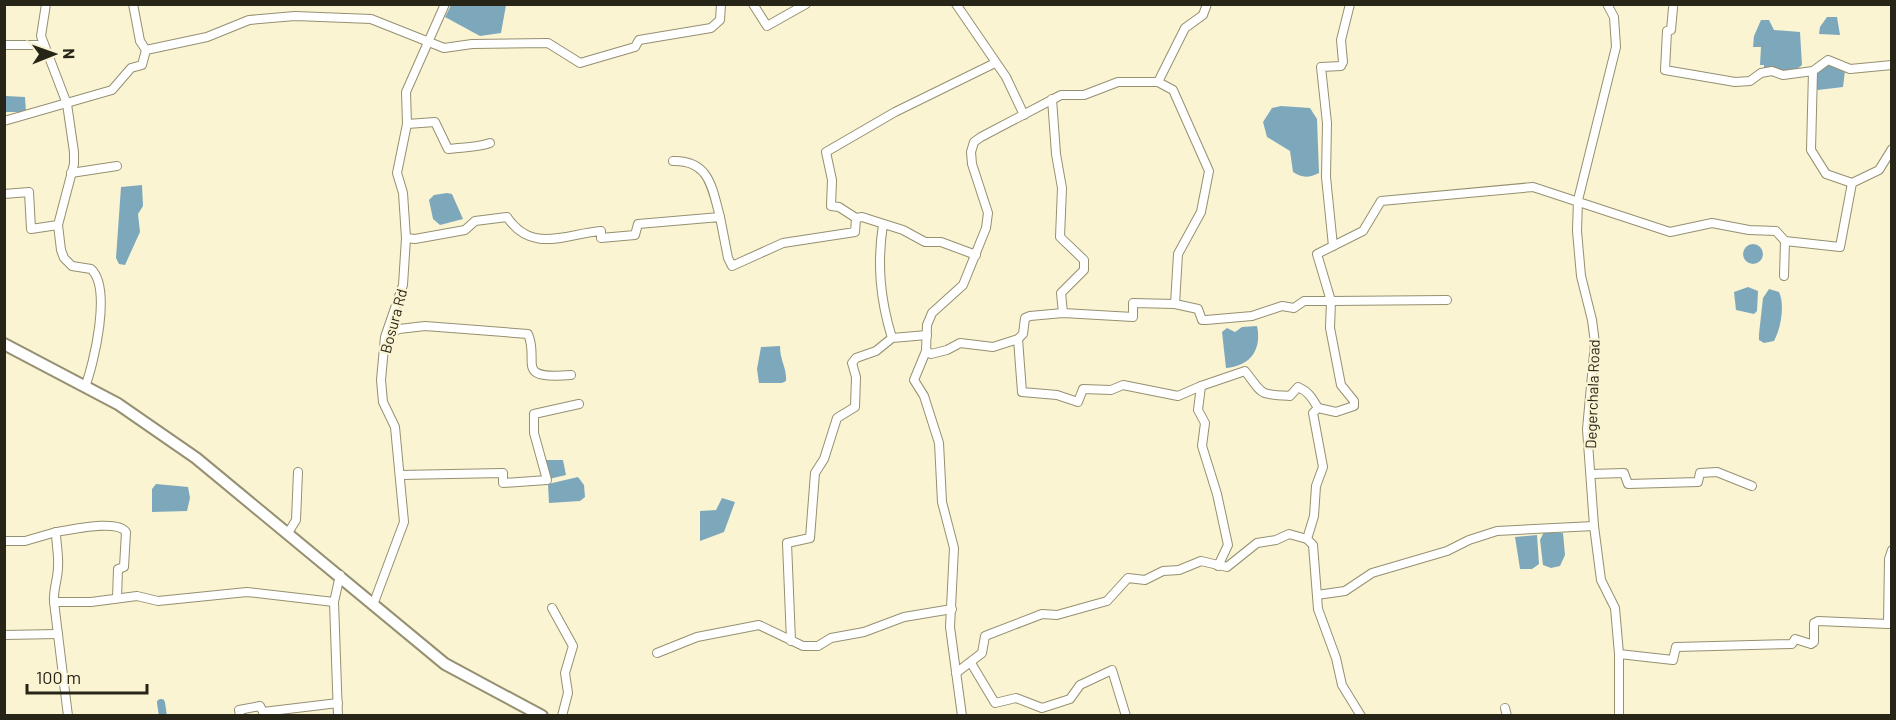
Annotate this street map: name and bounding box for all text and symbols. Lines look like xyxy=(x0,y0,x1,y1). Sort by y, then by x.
north arrow xyxy=(24,24,84,84)
text: N xyxy=(60,48,79,59)
street label: Bosura Rd xyxy=(376,287,410,355)
street label: Degerchala Road xyxy=(1581,339,1603,449)
scale bar xyxy=(27,657,147,695)
text: 100 m xyxy=(36,666,81,688)

